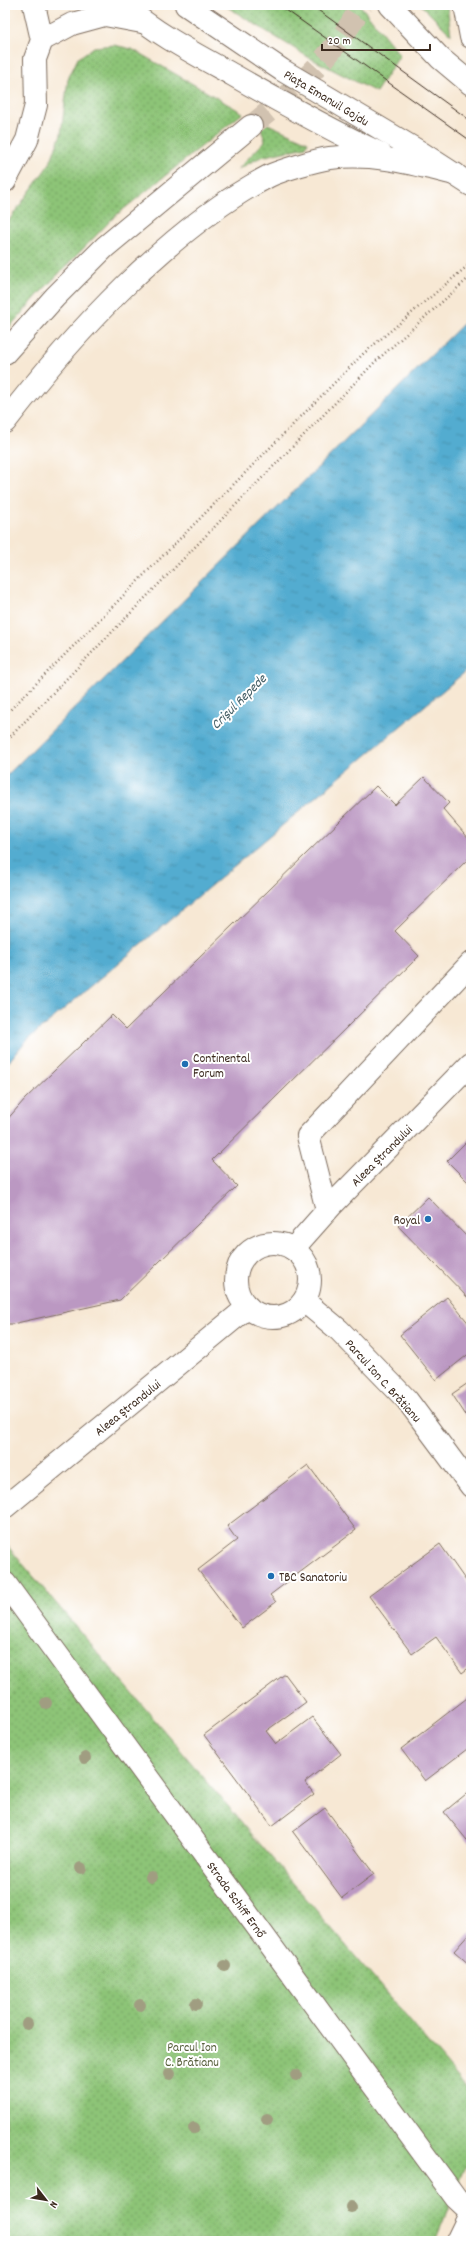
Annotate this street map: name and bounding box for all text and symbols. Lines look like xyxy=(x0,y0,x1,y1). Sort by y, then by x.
scale bar xyxy=(322,26,430,52)
text: 20 m xyxy=(328,33,351,50)
street label: Piața Emanuil Gojdu xyxy=(279,66,372,132)
water label: Crișul Repede xyxy=(207,669,272,735)
place label: Continental Forum xyxy=(193,1050,250,1084)
marker: Continental Forum xyxy=(180,1059,190,1069)
street label: Aleea Ștrandului xyxy=(348,1121,418,1192)
place label: Royal xyxy=(393,1212,420,1231)
marker: Royal xyxy=(423,1214,433,1224)
street label: Parcul Ion C. Brătianu xyxy=(339,1336,425,1428)
street label: Aleea Ștrandului xyxy=(91,1376,166,1442)
place label: TBC Sanatoriu xyxy=(279,1569,347,1588)
marker: TBC Sanatoriu xyxy=(266,1571,276,1581)
street label: Strada Schiff Ernő xyxy=(201,1858,269,1943)
park label: Parcul Ion C. Brătianu xyxy=(165,2039,219,2073)
north arrow xyxy=(26,2180,66,2220)
text: N xyxy=(44,2198,61,2211)

